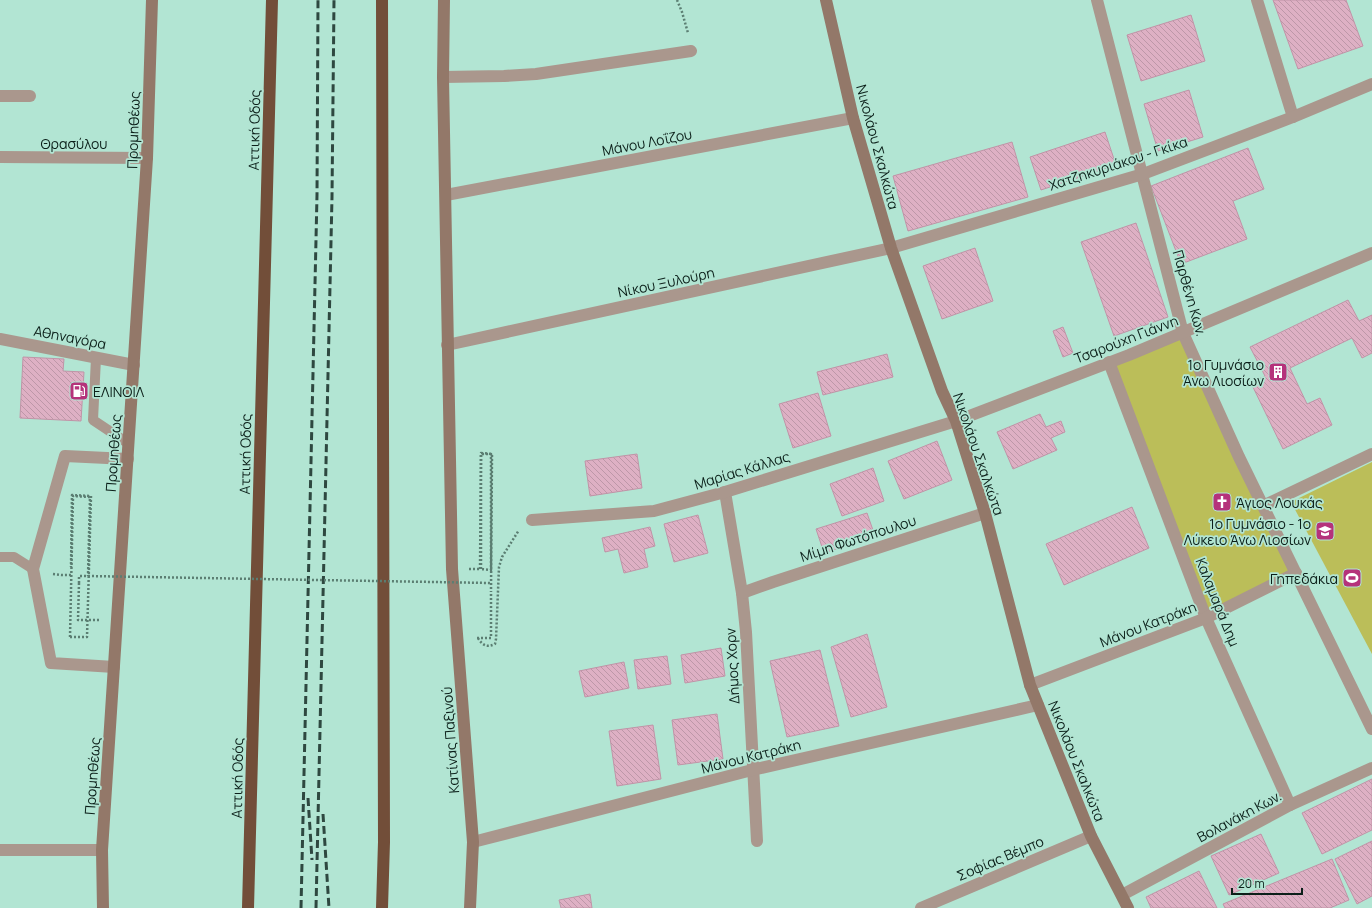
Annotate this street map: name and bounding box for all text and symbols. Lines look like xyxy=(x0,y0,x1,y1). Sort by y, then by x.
street label: Νικολάου Σκαλκώτα xyxy=(852,82,904,212)
street label: Αττική Οδός xyxy=(244,89,264,171)
street label: Προμηθέως xyxy=(122,91,144,169)
street label: Μάνου Λοΐζου xyxy=(600,124,694,160)
street label: Χατζηκυριάκου - Γκίκα xyxy=(1046,132,1190,194)
street label: Θρασύλου xyxy=(40,134,108,153)
street label: Παρθένη Κων. xyxy=(1169,248,1211,338)
street label: Νίκου Ξυλούρη xyxy=(616,262,716,302)
street label: Τσαρούχη Γιάννη xyxy=(1071,310,1181,368)
street label: Αθηναγόρα xyxy=(32,321,108,353)
place label: 1ο Γυμνάσιο Άνω Λιοσίων xyxy=(1183,355,1264,390)
building icon: 1ο Γυμνάσιο Άνω Λιοσίων xyxy=(1267,361,1289,383)
fuel station icon: ΕΛΙΝΟΙΛ xyxy=(68,380,90,402)
place label: ΕΛΙΝΟΙΛ xyxy=(93,382,145,401)
street label: Νικολάου Σκαλκώτα xyxy=(949,390,1009,518)
street label: Προμηθέως xyxy=(101,413,125,492)
street label: Αττική Οδός xyxy=(235,413,255,495)
street label: Μαρίας Κάλλας xyxy=(692,446,792,494)
church icon: Άγιος Λουκάς xyxy=(1211,491,1233,513)
place label: Άγιος Λουκάς xyxy=(1236,493,1323,512)
street label: Μίμη Φωτόπουλου xyxy=(798,510,918,566)
place label: 1ο Γυμνάσιο - 1ο Λύκειο Άνω Λιοσίων xyxy=(1184,514,1311,549)
school or university icon: 1ο Γυμνάσιο - 1ο Λύκειο Άνω Λιοσίων xyxy=(1314,520,1336,542)
street label: Καλαμαρά Δημ xyxy=(1192,555,1244,649)
sports icon: Γηπεδάκια xyxy=(1341,567,1363,589)
place label: Γηπεδάκια xyxy=(1270,569,1338,588)
street label: Μάνου Κατράκη xyxy=(1097,597,1199,651)
street label: Δήμος Χορν xyxy=(721,627,743,705)
street label: Κατίνας Παξινού xyxy=(437,686,463,794)
street label: Νικολάου Σκαλκώτα xyxy=(1044,698,1110,824)
street label: Μάνου Κατράκη xyxy=(699,734,803,778)
street label: Προμηθέως xyxy=(80,736,104,815)
street label: Αττική Οδός xyxy=(227,737,247,819)
street label: Βολανάκη Κων. xyxy=(1193,786,1285,846)
street label: Σοφίας Βέμπο xyxy=(954,831,1046,885)
scale bar xyxy=(1232,870,1302,896)
text: 20 m xyxy=(1238,875,1265,892)

